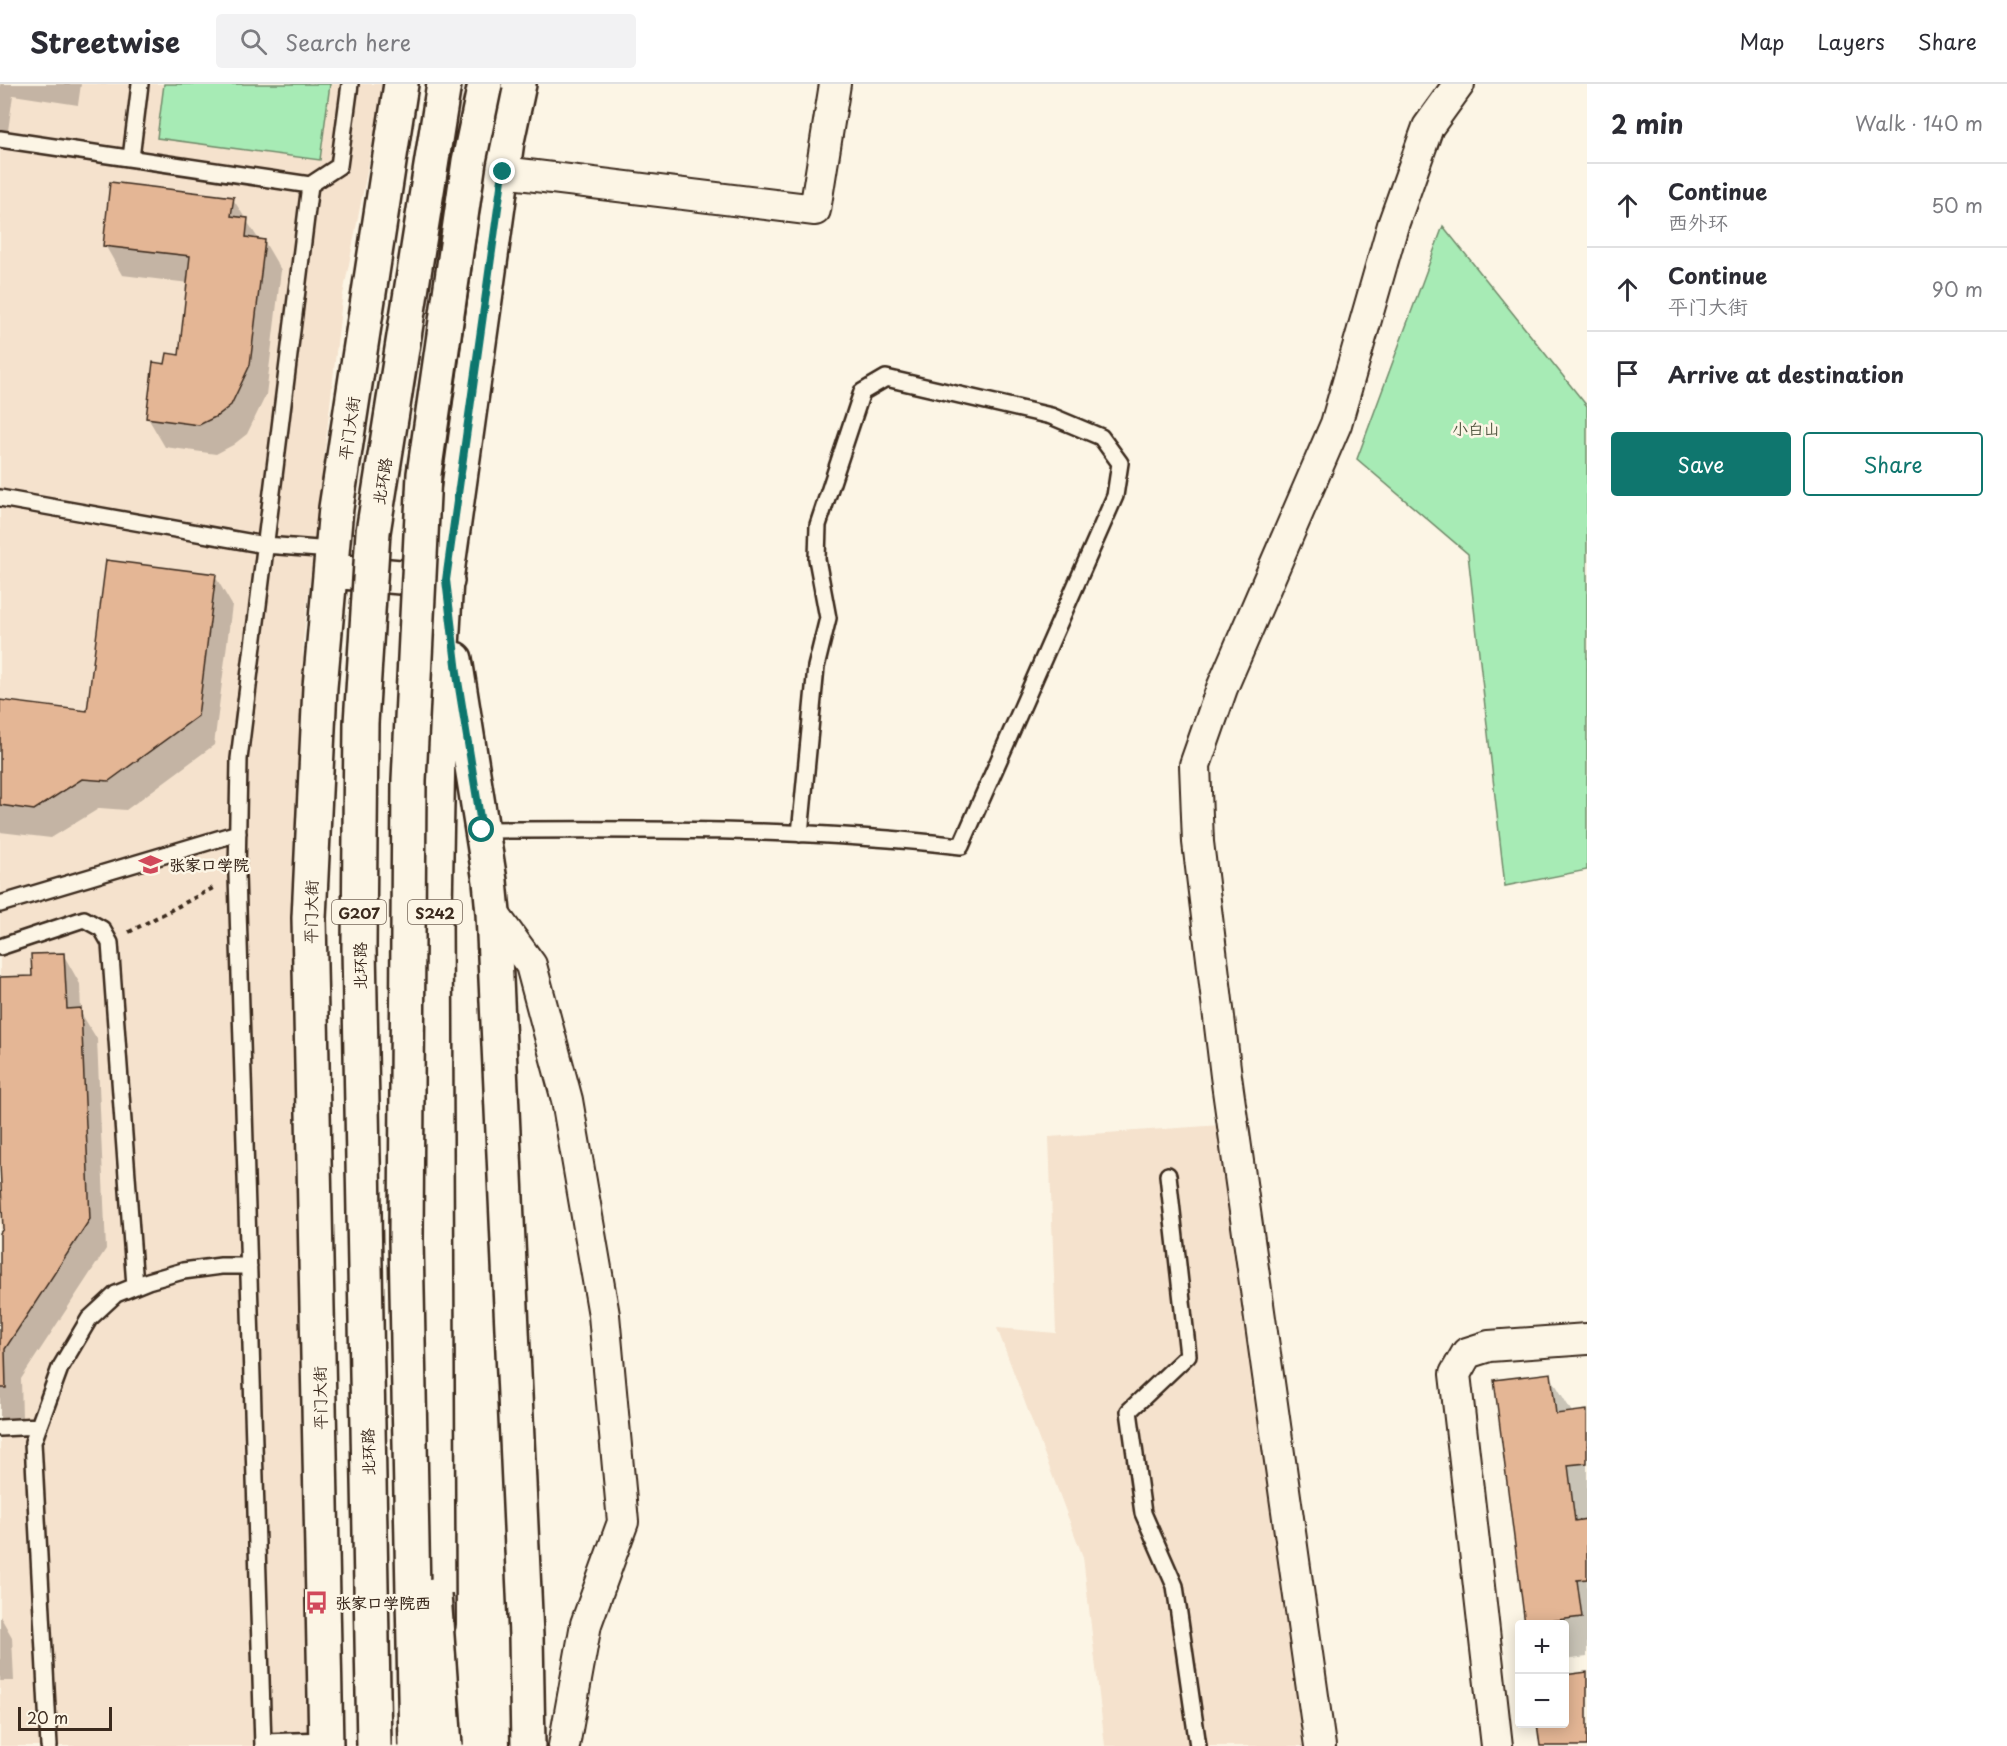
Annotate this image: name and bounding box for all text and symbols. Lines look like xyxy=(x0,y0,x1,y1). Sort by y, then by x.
search box xyxy=(216,14,636,68)
text: Streetwise xyxy=(30,20,180,63)
icon: search xyxy=(237,25,270,58)
text: Search here xyxy=(285,25,411,58)
text: Map xyxy=(1740,25,1784,57)
text: Layers xyxy=(1817,25,1885,57)
text: Share xyxy=(1918,25,1977,57)
text: 2 min xyxy=(1611,104,1684,143)
text: Walk · 140 m xyxy=(1855,108,1983,138)
route end xyxy=(489,158,515,184)
text: Continue xyxy=(1668,174,1767,207)
icon: ahead xyxy=(1611,189,1644,222)
text: 50 m xyxy=(1931,190,1983,220)
text: 西外环 xyxy=(1668,207,1728,237)
text: Continue xyxy=(1668,258,1767,291)
icon: ahead xyxy=(1611,273,1644,306)
text: 90 m xyxy=(1932,274,1983,304)
text: 平门大街 xyxy=(1668,291,1748,321)
icon: arrive xyxy=(1611,357,1644,390)
text: Arrive at destination xyxy=(1668,357,1904,390)
street label: 平门大街 xyxy=(332,395,364,461)
park label: 小白山 xyxy=(1452,416,1500,440)
button: Save xyxy=(1611,432,1791,496)
button: Share xyxy=(1803,432,1983,496)
street label: 北环路 xyxy=(365,455,397,507)
route start xyxy=(468,816,494,842)
school or university icon: 张家口学院 xyxy=(138,851,164,877)
place label: 张家口学院 xyxy=(169,852,249,876)
street label: 平门大街 xyxy=(297,880,323,944)
road number: G207 xyxy=(332,900,386,924)
road number: S242 xyxy=(408,900,462,924)
street label: 北环路 xyxy=(347,942,371,990)
street label: 平门大街 xyxy=(306,1366,332,1430)
street label: 北环路 xyxy=(355,1428,379,1476)
bus stop icon: 张家口学院西 xyxy=(304,1589,330,1615)
place label: 张家口学院西 xyxy=(335,1590,431,1614)
map controls xyxy=(1515,1620,1569,1728)
button: + xyxy=(1515,1620,1569,1674)
button: − xyxy=(1515,1674,1569,1728)
scale bar xyxy=(18,1704,112,1732)
text: 20 m xyxy=(27,1705,68,1729)

